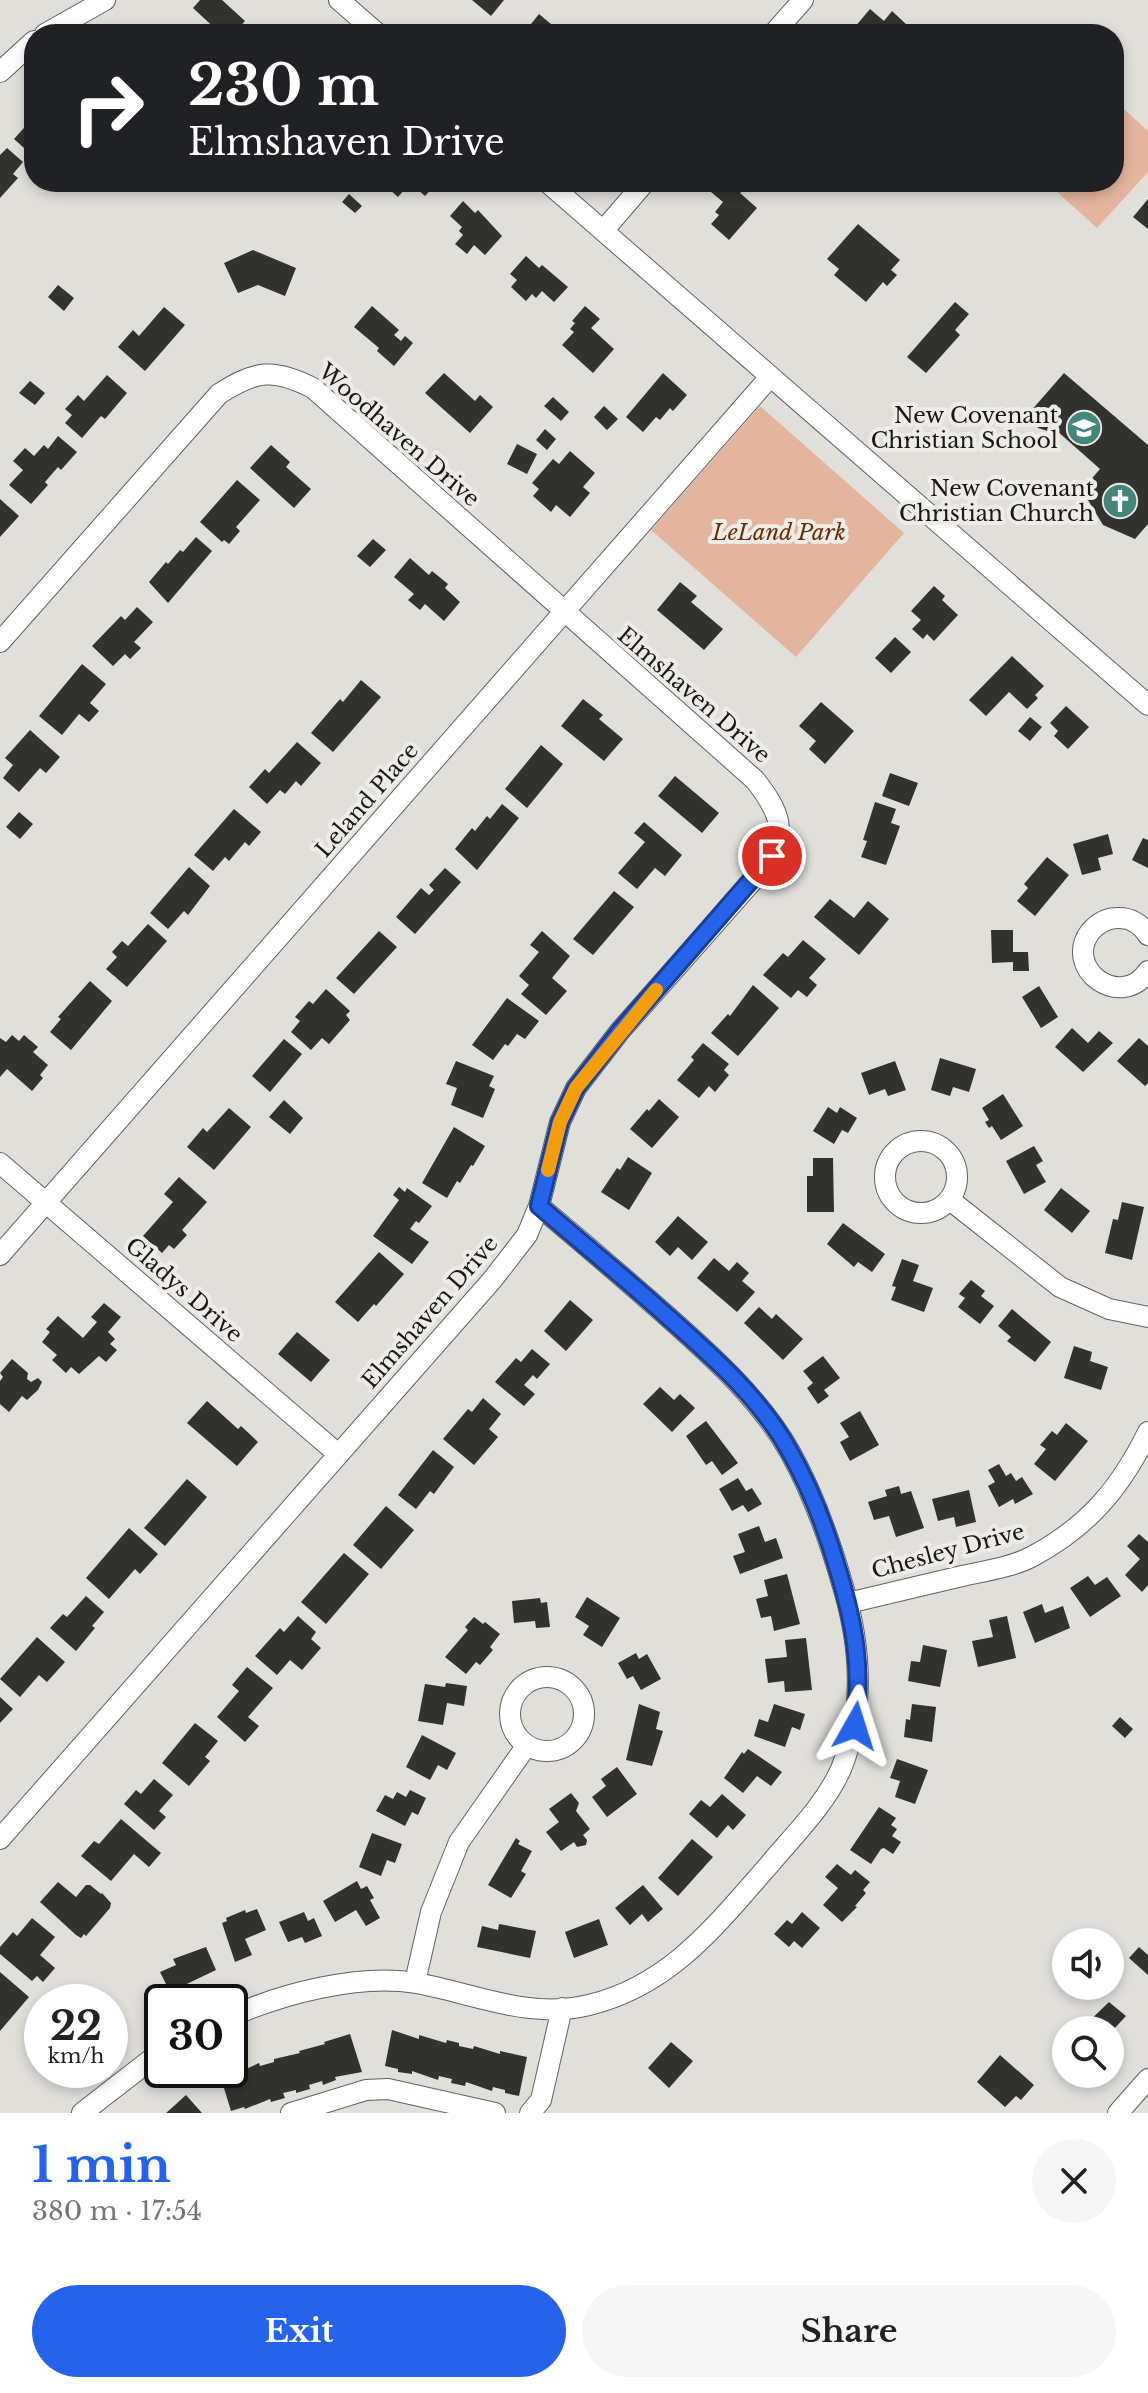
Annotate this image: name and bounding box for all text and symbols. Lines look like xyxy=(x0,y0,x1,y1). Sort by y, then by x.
text: 230 m xyxy=(188,51,379,120)
icon: right xyxy=(56,56,160,160)
text: Elmshaven Drive xyxy=(188,120,505,165)
street label: Woodhaven Drive xyxy=(312,357,485,512)
place label: New Covenant Christian School xyxy=(871,402,1059,454)
school or university icon: New Covenant Christian School xyxy=(1065,409,1103,447)
place label: New Covenant Christian Church xyxy=(899,475,1095,527)
church icon: New Covenant Christian Church xyxy=(1101,482,1139,520)
park label: LeLand Park xyxy=(711,519,846,546)
street label: Elmshaven Drive xyxy=(612,621,776,769)
street label: Leland Place xyxy=(310,737,424,863)
pin xyxy=(738,822,806,890)
icon: arrive xyxy=(750,834,794,878)
street label: Elmshaven Drive xyxy=(356,1230,504,1394)
street label: Gladys Drive xyxy=(120,1232,248,1348)
street label: Chesley Drive xyxy=(868,1518,1028,1584)
position arrow xyxy=(813,1684,897,1768)
map controls xyxy=(1052,1928,1124,2088)
button: sound xyxy=(1052,1928,1124,2000)
speed limit sign: 30 xyxy=(144,1984,248,2088)
text: 22 xyxy=(50,2001,102,2051)
button: search xyxy=(1052,2016,1124,2088)
text: km/h xyxy=(48,2044,104,2068)
text: 1 min xyxy=(32,2135,171,2195)
button: close xyxy=(1032,2139,1116,2223)
text: 380 m · 17:54 xyxy=(32,2195,202,2227)
button: Exit xyxy=(32,2285,566,2377)
button: Share xyxy=(582,2285,1116,2377)

